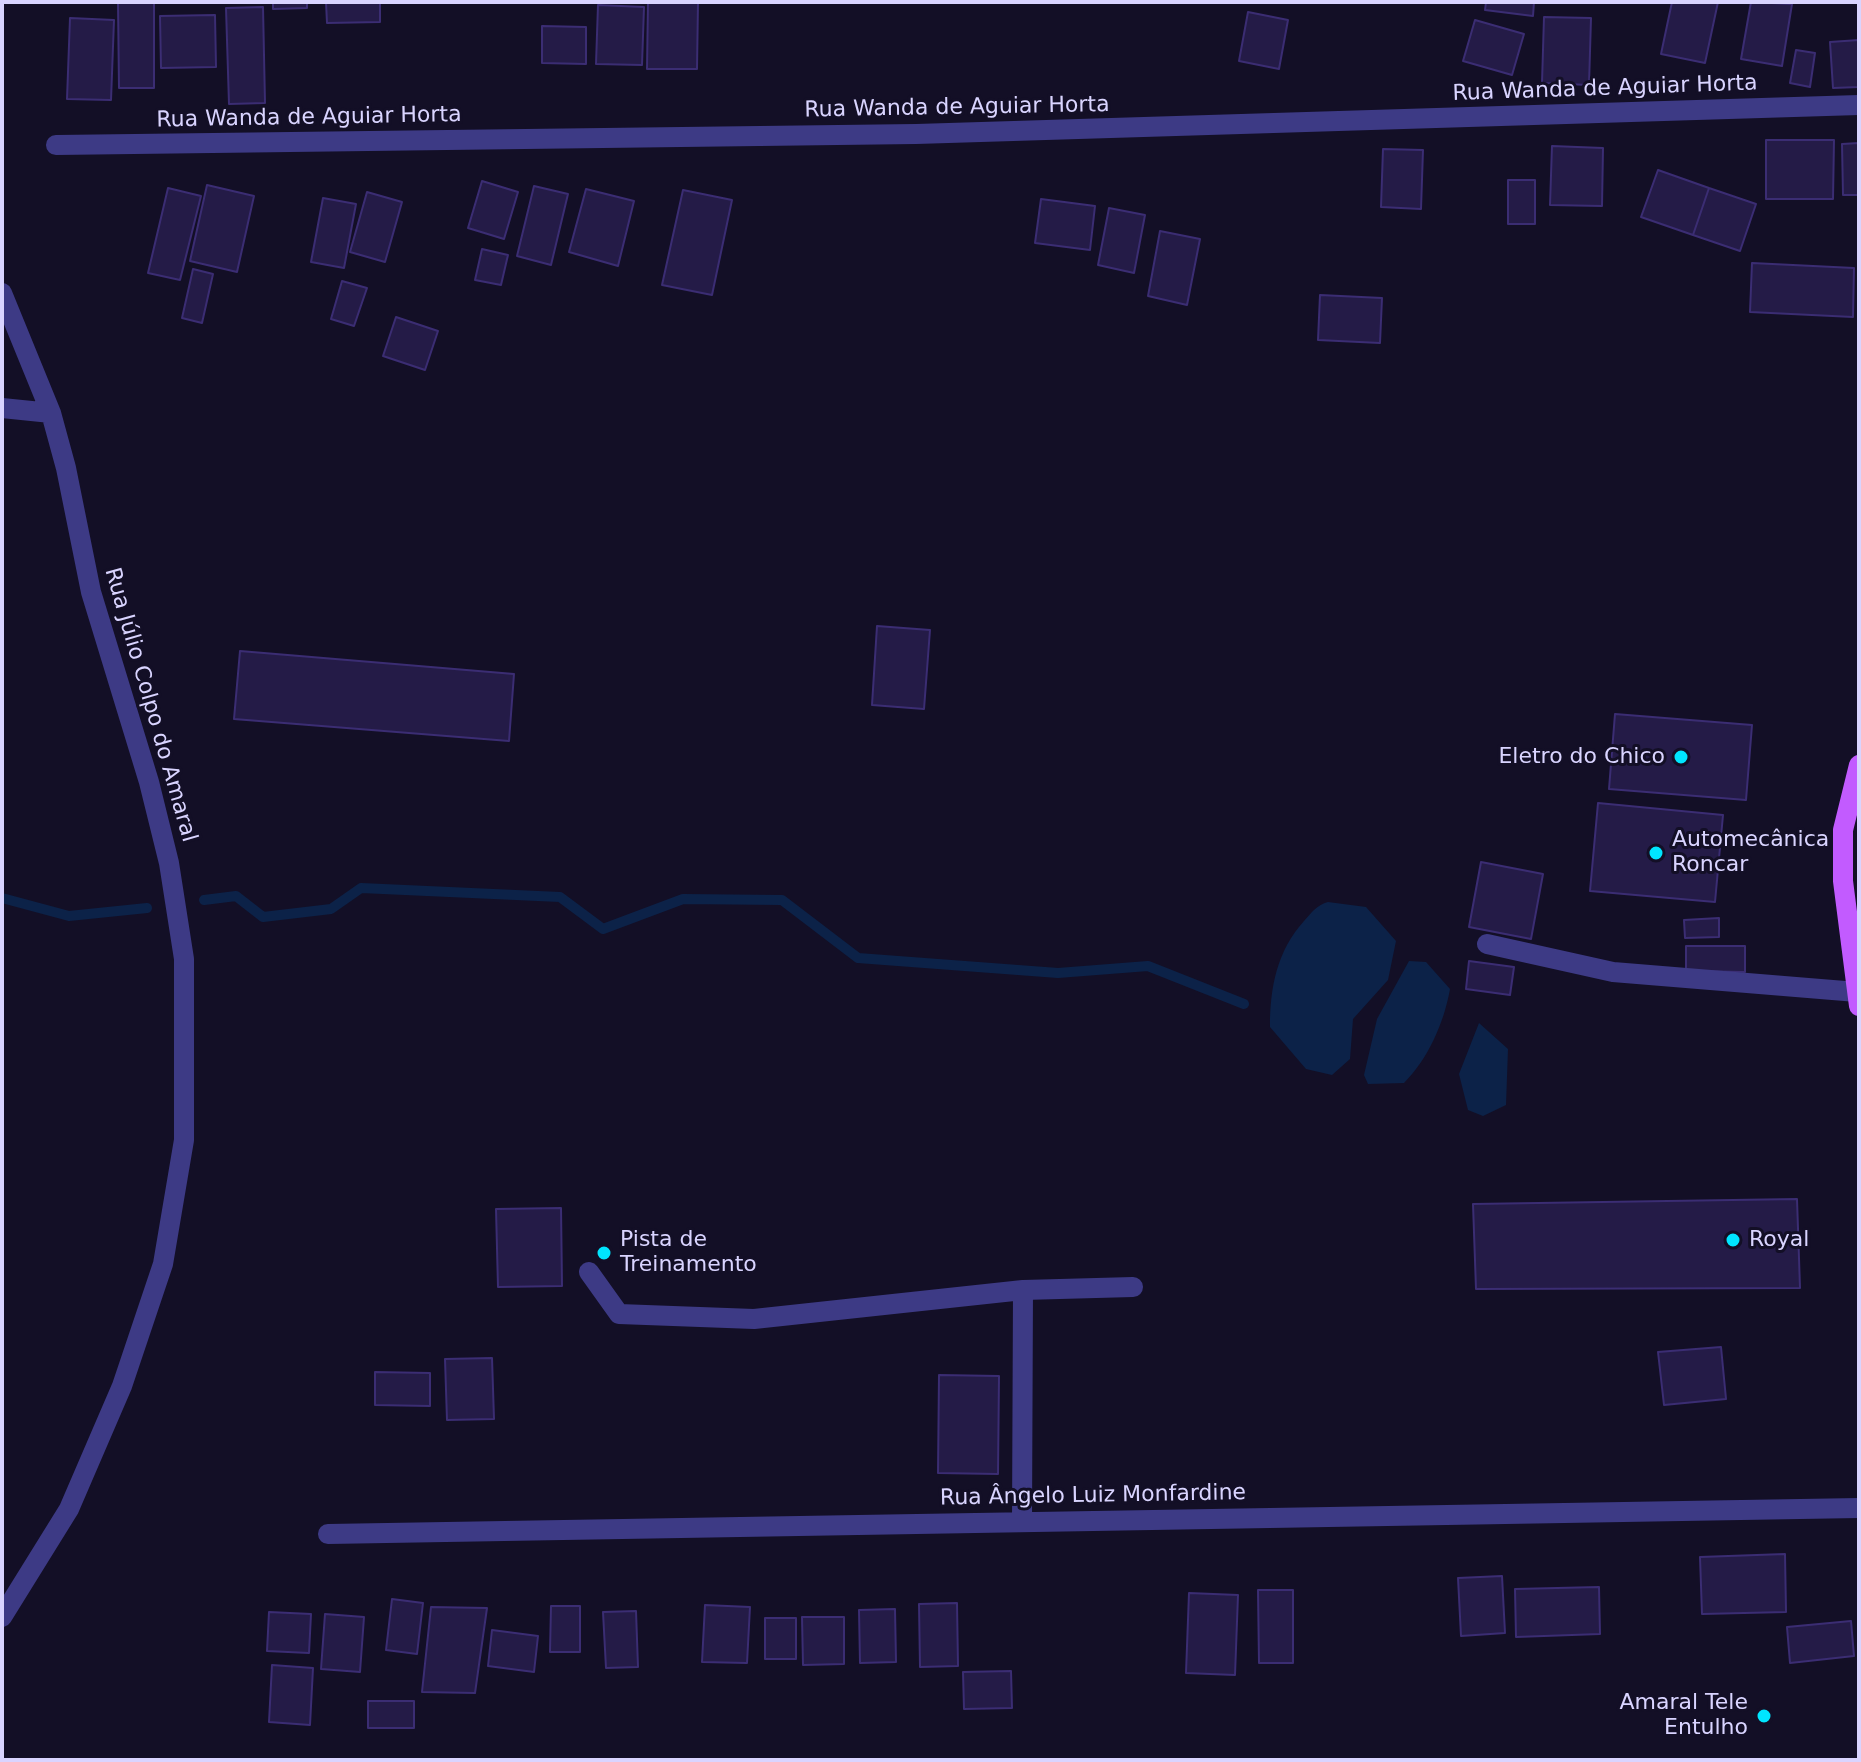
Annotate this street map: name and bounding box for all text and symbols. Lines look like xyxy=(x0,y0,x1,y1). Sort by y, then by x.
street label: Rua Wanda de Aguiar Horta xyxy=(1452,70,1758,108)
street label: Rua Wanda de Aguiar Horta xyxy=(804,92,1110,124)
street label: Rua Wanda de Aguiar Horta xyxy=(156,102,462,134)
street label: Rua Júlio Colpo do Amaral xyxy=(98,565,202,845)
place label: Eletro do Chico xyxy=(1498,744,1665,770)
marker: Eletro do Chico xyxy=(1672,748,1690,766)
place label: Automecânica Roncar xyxy=(1672,827,1829,878)
marker: Automecânica Roncar xyxy=(1647,844,1665,862)
place label: Pista de Treinamento xyxy=(620,1227,757,1278)
place label: Royal xyxy=(1749,1227,1809,1253)
marker: Royal xyxy=(1724,1231,1742,1249)
marker: Pista de Treinamento xyxy=(595,1244,613,1262)
street label: Rua Ângelo Luiz Monfardine xyxy=(940,1480,1246,1512)
place label: Amaral Tele Entulho xyxy=(1620,1690,1748,1742)
marker: Amaral Tele Entulho xyxy=(1755,1707,1773,1725)

